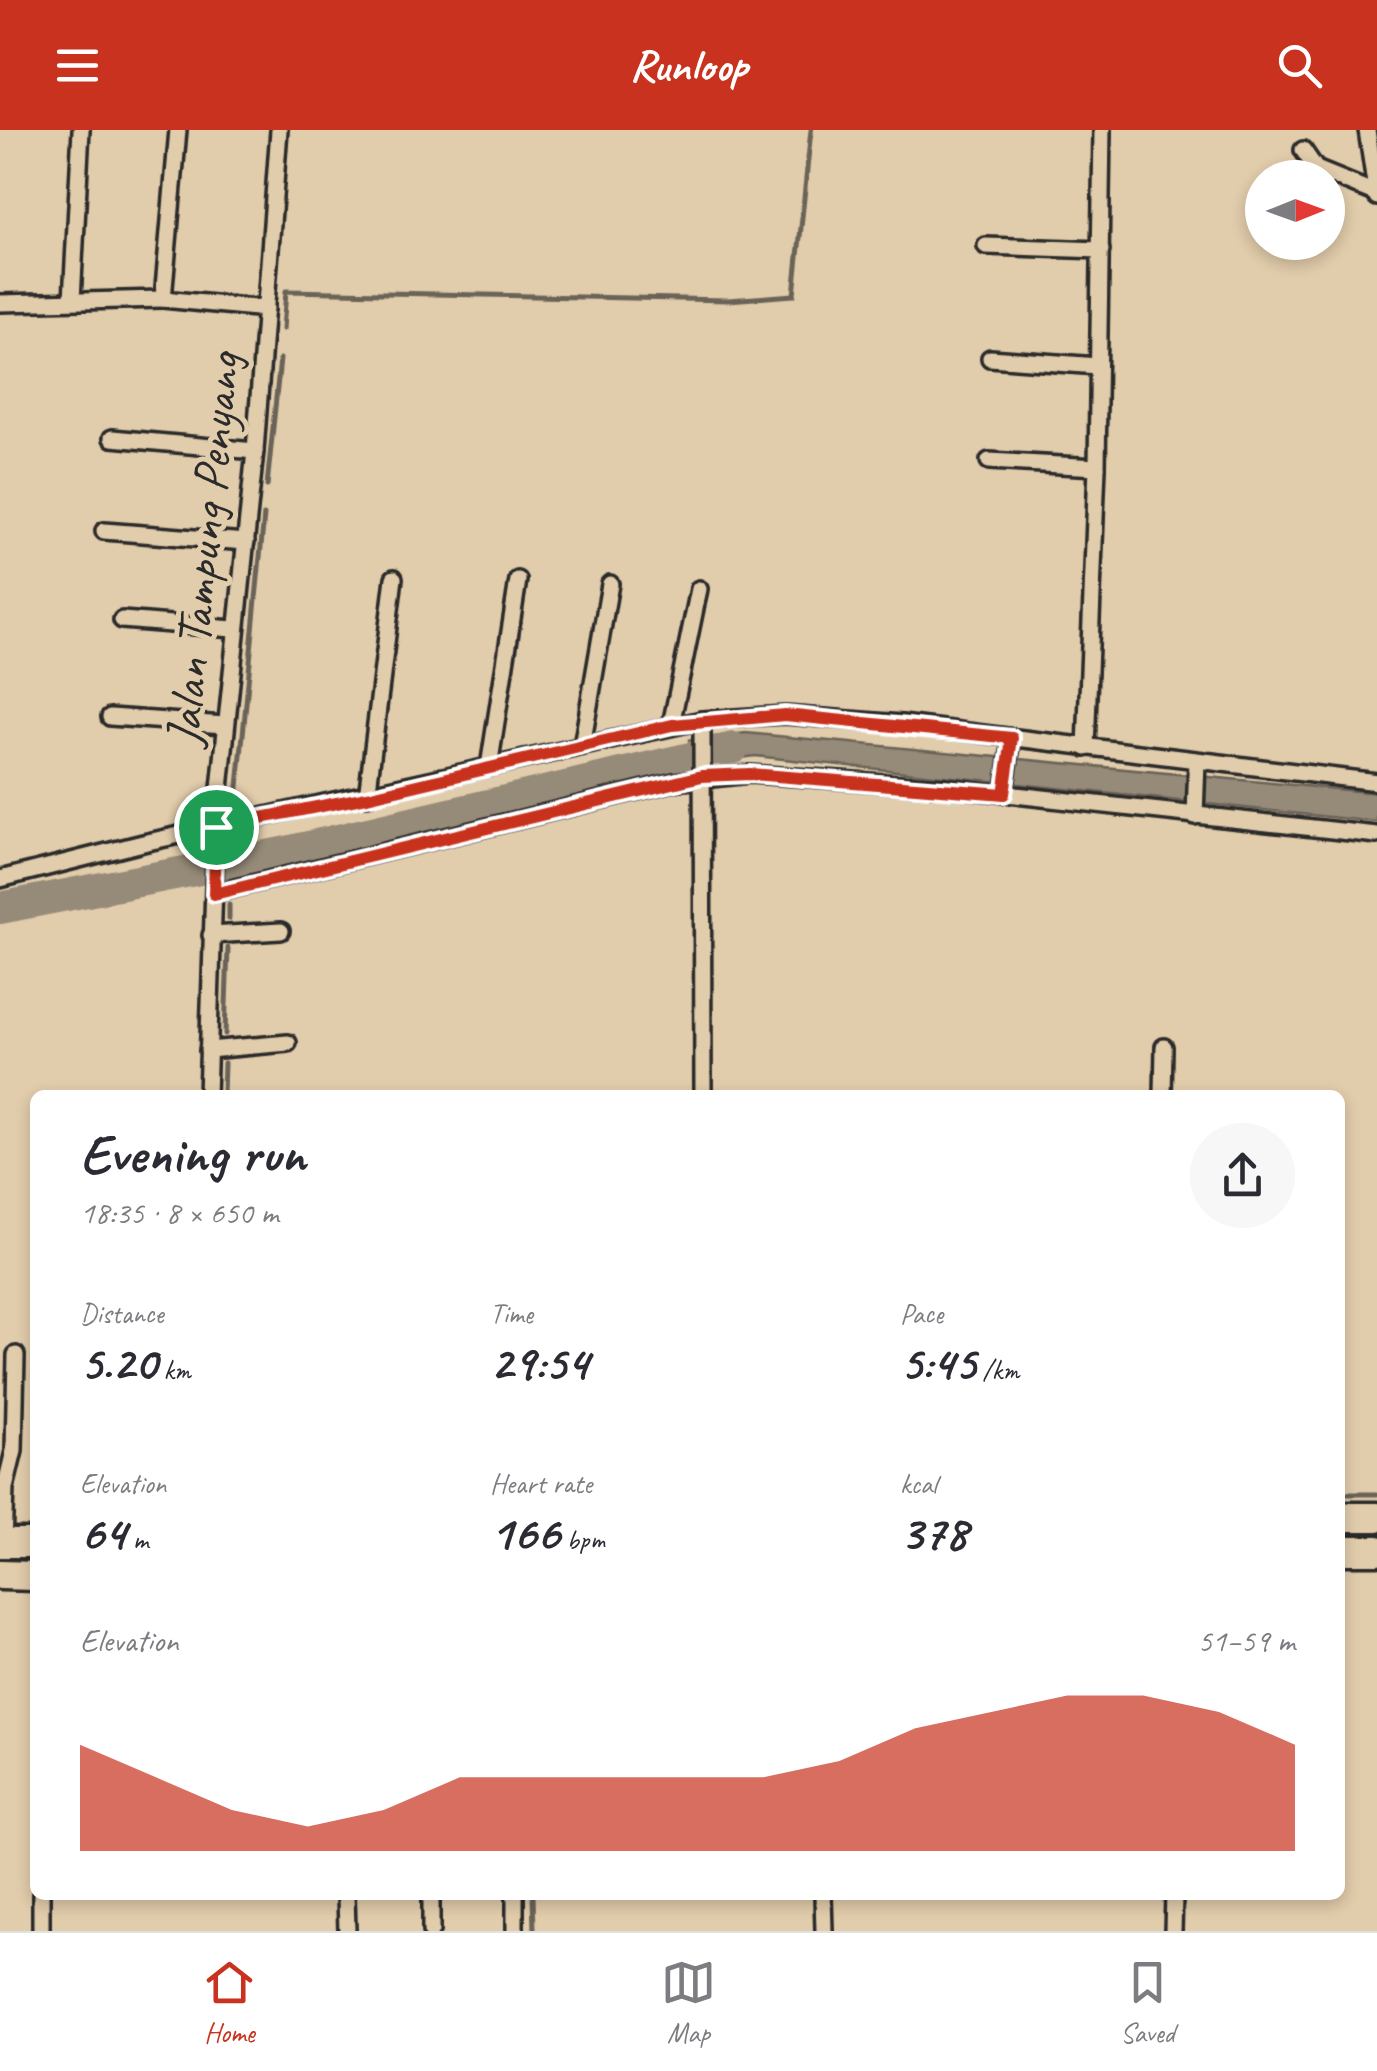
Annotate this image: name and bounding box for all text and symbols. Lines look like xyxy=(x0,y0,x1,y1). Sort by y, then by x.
text: Runloop xyxy=(629,37,748,94)
icon: menu xyxy=(50,38,105,93)
icon: search xyxy=(1272,38,1327,93)
north arrow xyxy=(1245,160,1345,260)
map controls xyxy=(1245,160,1345,260)
street label: Jalan Tampung Penyang xyxy=(151,347,255,751)
pin xyxy=(174,785,259,870)
icon: arrive xyxy=(189,800,244,855)
text: Evening run xyxy=(80,1119,305,1189)
button: share xyxy=(1190,1123,1295,1228)
text: 18:35 · 8 × 650 m xyxy=(80,1192,278,1233)
text: Distance xyxy=(80,1296,164,1331)
text: Time xyxy=(490,1296,533,1331)
text: Pace xyxy=(900,1296,943,1331)
text: 5.20 xyxy=(80,1331,157,1394)
text: 29:54 xyxy=(490,1331,589,1394)
text: 5:45 xyxy=(900,1331,976,1394)
text: km xyxy=(157,1352,191,1387)
text: /km xyxy=(976,1352,1019,1387)
text: Elevation xyxy=(80,1466,166,1501)
text: Heart rate xyxy=(490,1466,592,1501)
text: kcal xyxy=(900,1466,937,1501)
text: 64 xyxy=(80,1501,126,1564)
text: 166 xyxy=(490,1501,560,1564)
text: 378 xyxy=(900,1501,967,1564)
text: m xyxy=(126,1522,149,1557)
text: bpm xyxy=(560,1522,605,1557)
text: Elevation xyxy=(80,1620,178,1661)
text: 51–59 m xyxy=(1197,1620,1295,1661)
tab: Home xyxy=(202,1955,257,2050)
tab: Map xyxy=(661,1955,716,2050)
tab: Saved xyxy=(1120,1955,1175,2050)

